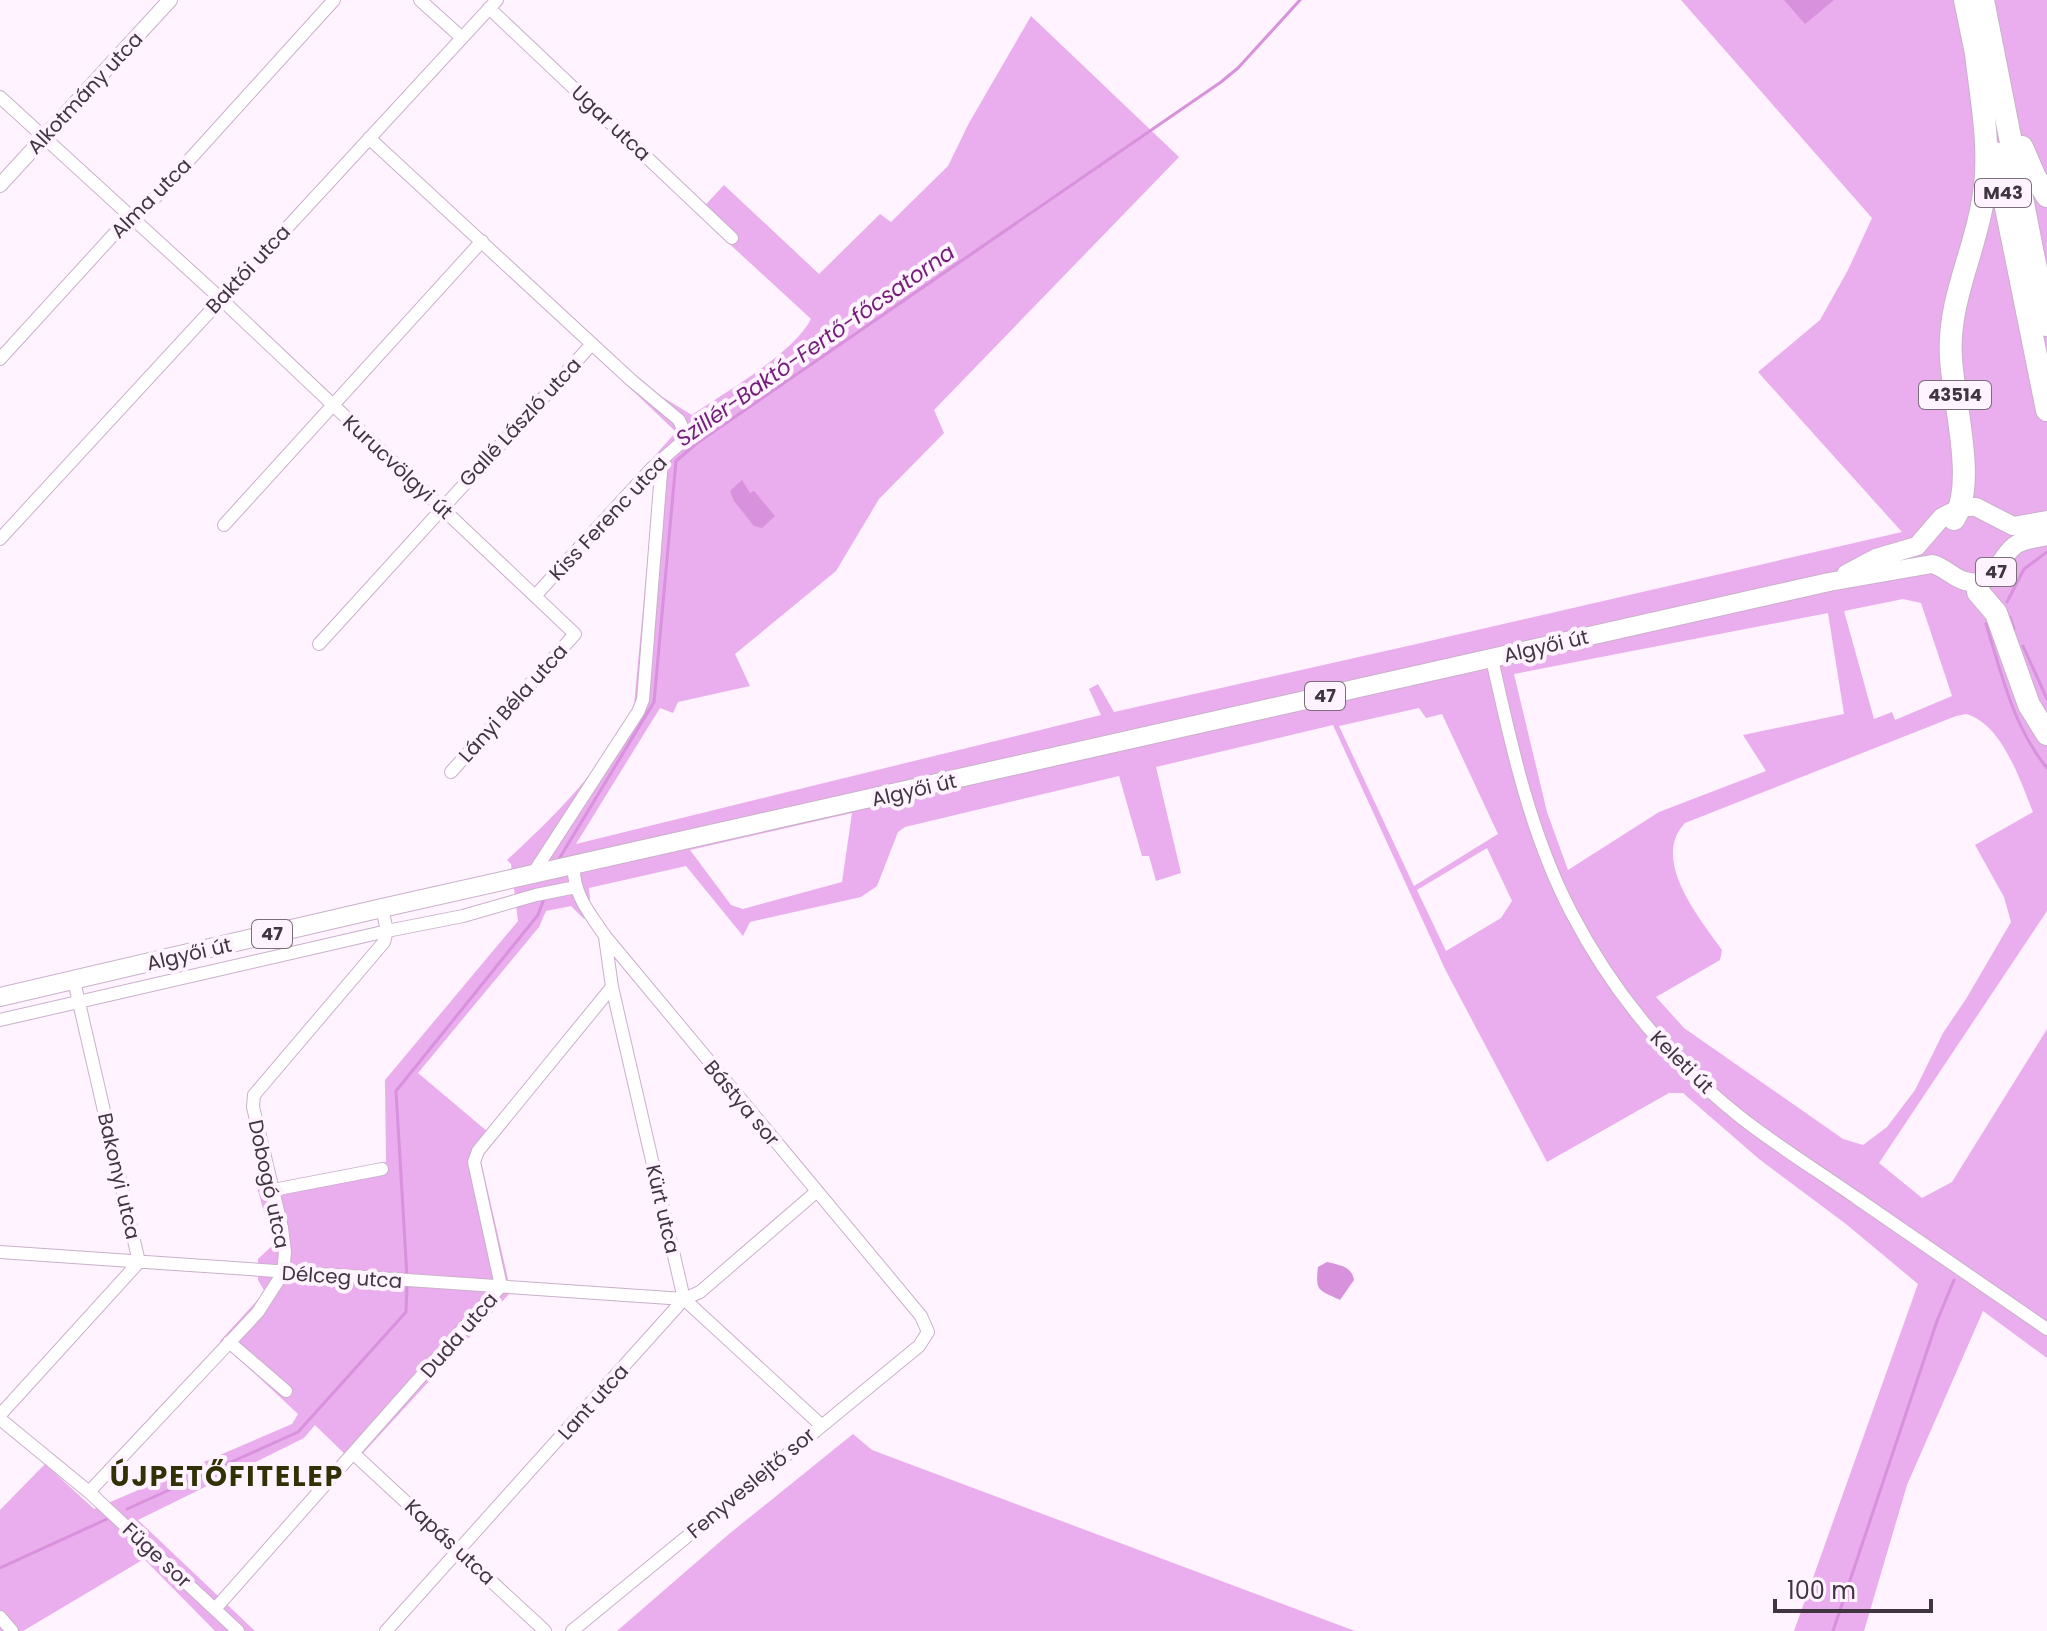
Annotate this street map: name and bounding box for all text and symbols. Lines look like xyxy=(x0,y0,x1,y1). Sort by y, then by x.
street label: Alkotmány utca xyxy=(21,26,149,160)
street label: Ugar utca xyxy=(565,79,657,167)
street label: Alma utca xyxy=(104,151,198,245)
road number: M43 xyxy=(1975,179,2031,207)
street label: Baktói utca xyxy=(200,218,296,320)
water label: Szillér-Baktó-Fertő-főcsatorna xyxy=(669,237,961,454)
street label: Gallé László utca xyxy=(453,351,587,493)
road number: 43514 xyxy=(1919,381,1991,409)
street label: Kurucvölgyi út xyxy=(337,409,459,525)
street label: Kiss Ferenc utca xyxy=(543,449,673,587)
road number: 47 xyxy=(1976,558,2016,586)
street label: Algyői út xyxy=(1501,623,1591,669)
street label: Lányi Béla utca xyxy=(452,638,574,768)
road number: 47 xyxy=(1305,682,1345,710)
street label: Algyői út xyxy=(869,767,959,813)
road number: 47 xyxy=(252,920,292,948)
street label: Algyői út xyxy=(144,931,234,977)
street label: Keleti út xyxy=(1644,1024,1720,1100)
street label: Bástya sor xyxy=(698,1054,786,1152)
street label: Bakonyi utca xyxy=(91,1110,147,1242)
street label: Dobogó utca xyxy=(242,1117,296,1251)
street label: Kürt utca xyxy=(639,1162,687,1256)
street label: Délceg utca xyxy=(281,1259,403,1295)
street label: Duda utca xyxy=(414,1286,504,1384)
street label: Lant utca xyxy=(551,1358,635,1446)
street label: Fenyveslejtő sor xyxy=(681,1421,821,1545)
district label: ÚJPETŐFITELEP xyxy=(110,1457,344,1496)
street label: Kapás utca xyxy=(399,1493,501,1591)
street label: Füge sor xyxy=(116,1516,198,1594)
scale bar xyxy=(1775,1563,1931,1613)
text: 100 m xyxy=(1787,1574,1856,1607)

